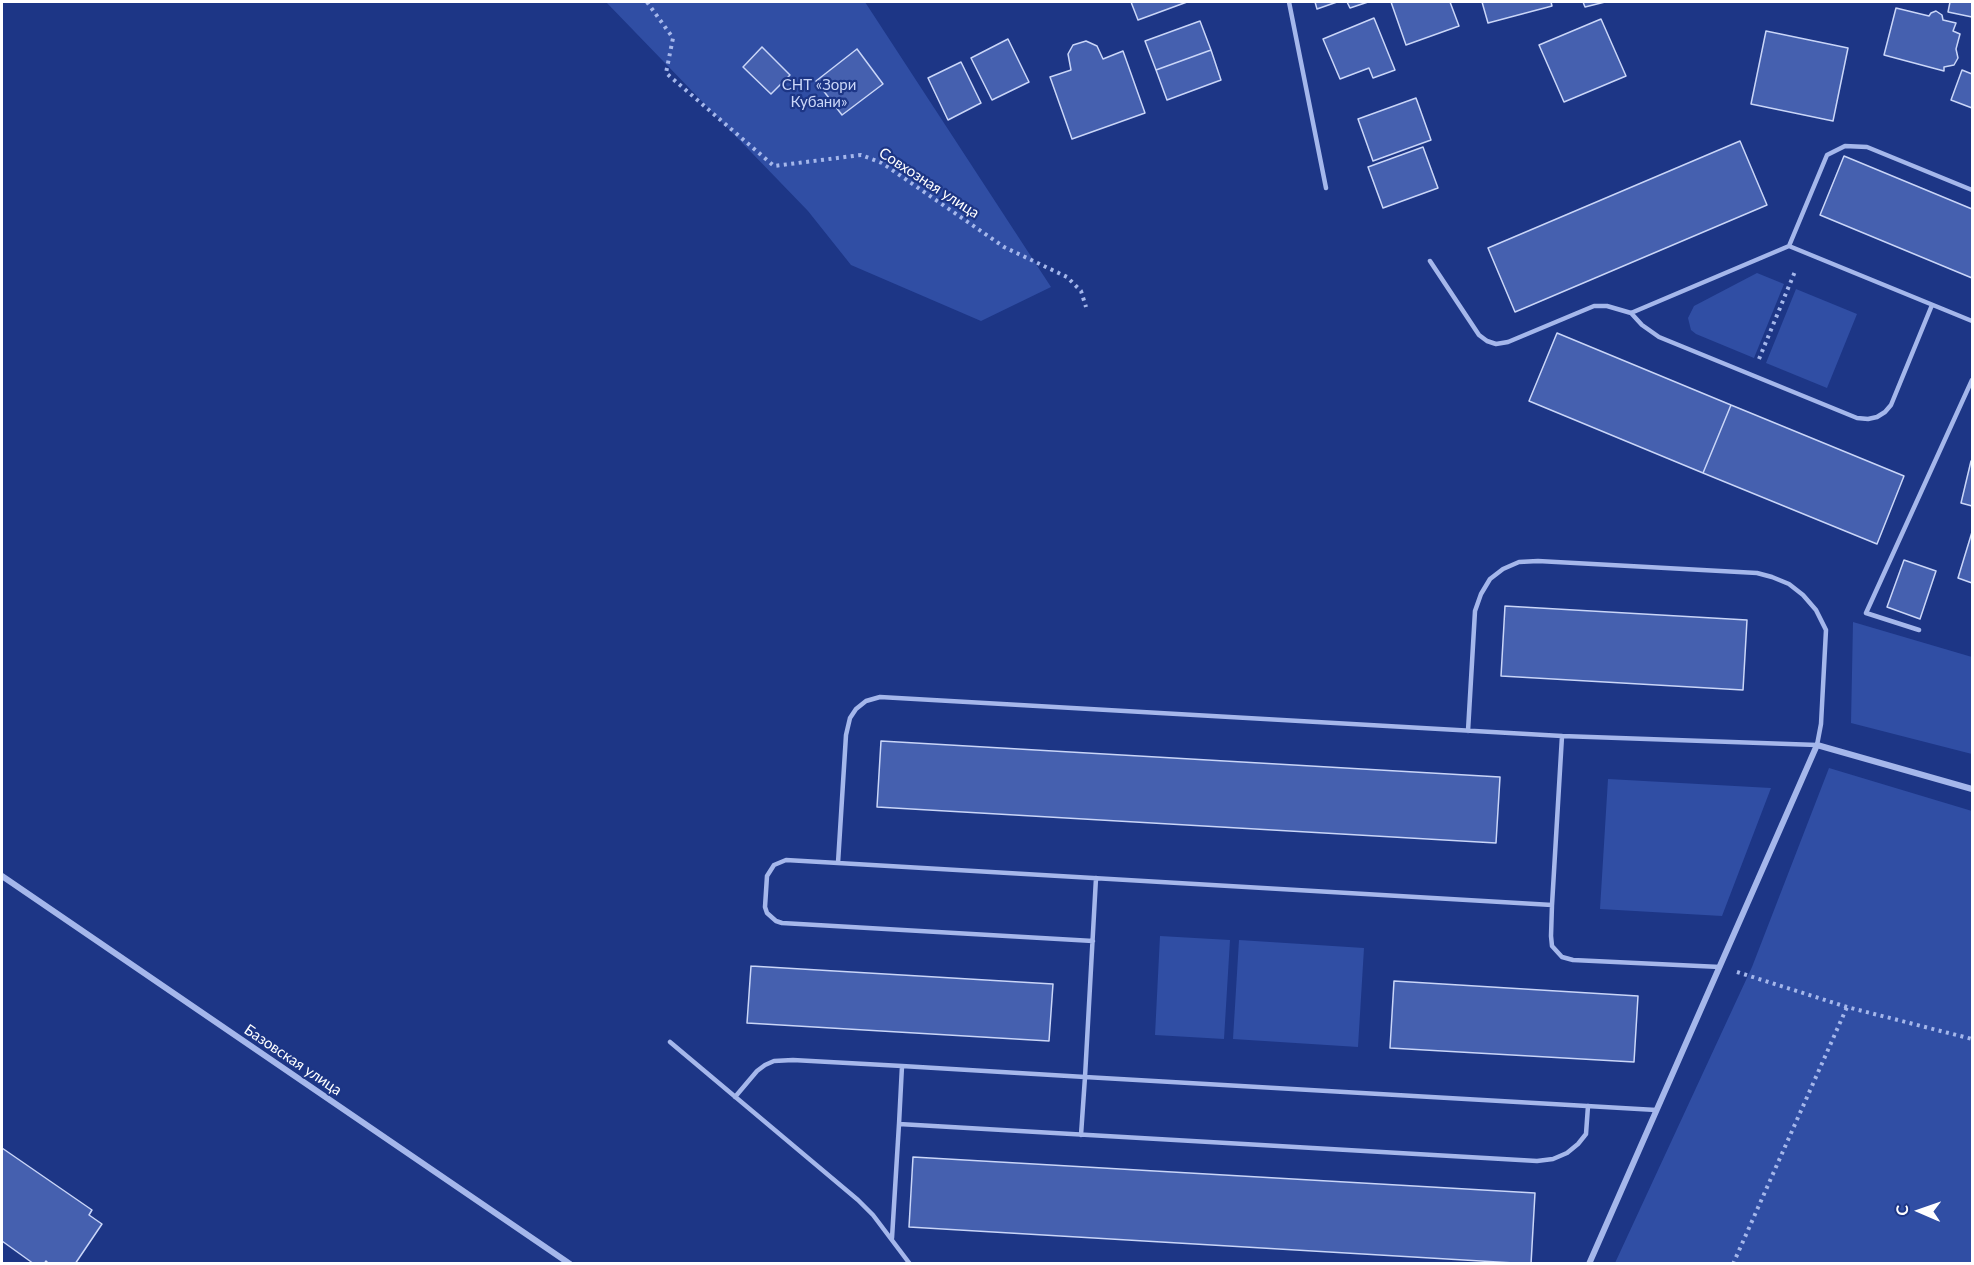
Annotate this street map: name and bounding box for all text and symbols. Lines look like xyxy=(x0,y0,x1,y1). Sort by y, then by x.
park label: СНТ «Зори Кубани» xyxy=(782,76,856,111)
street label: Совхозная улица xyxy=(875,144,983,222)
street label: Базовская улица xyxy=(241,1021,345,1099)
north arrow xyxy=(1890,1181,1950,1241)
text: С xyxy=(1892,1205,1911,1216)

